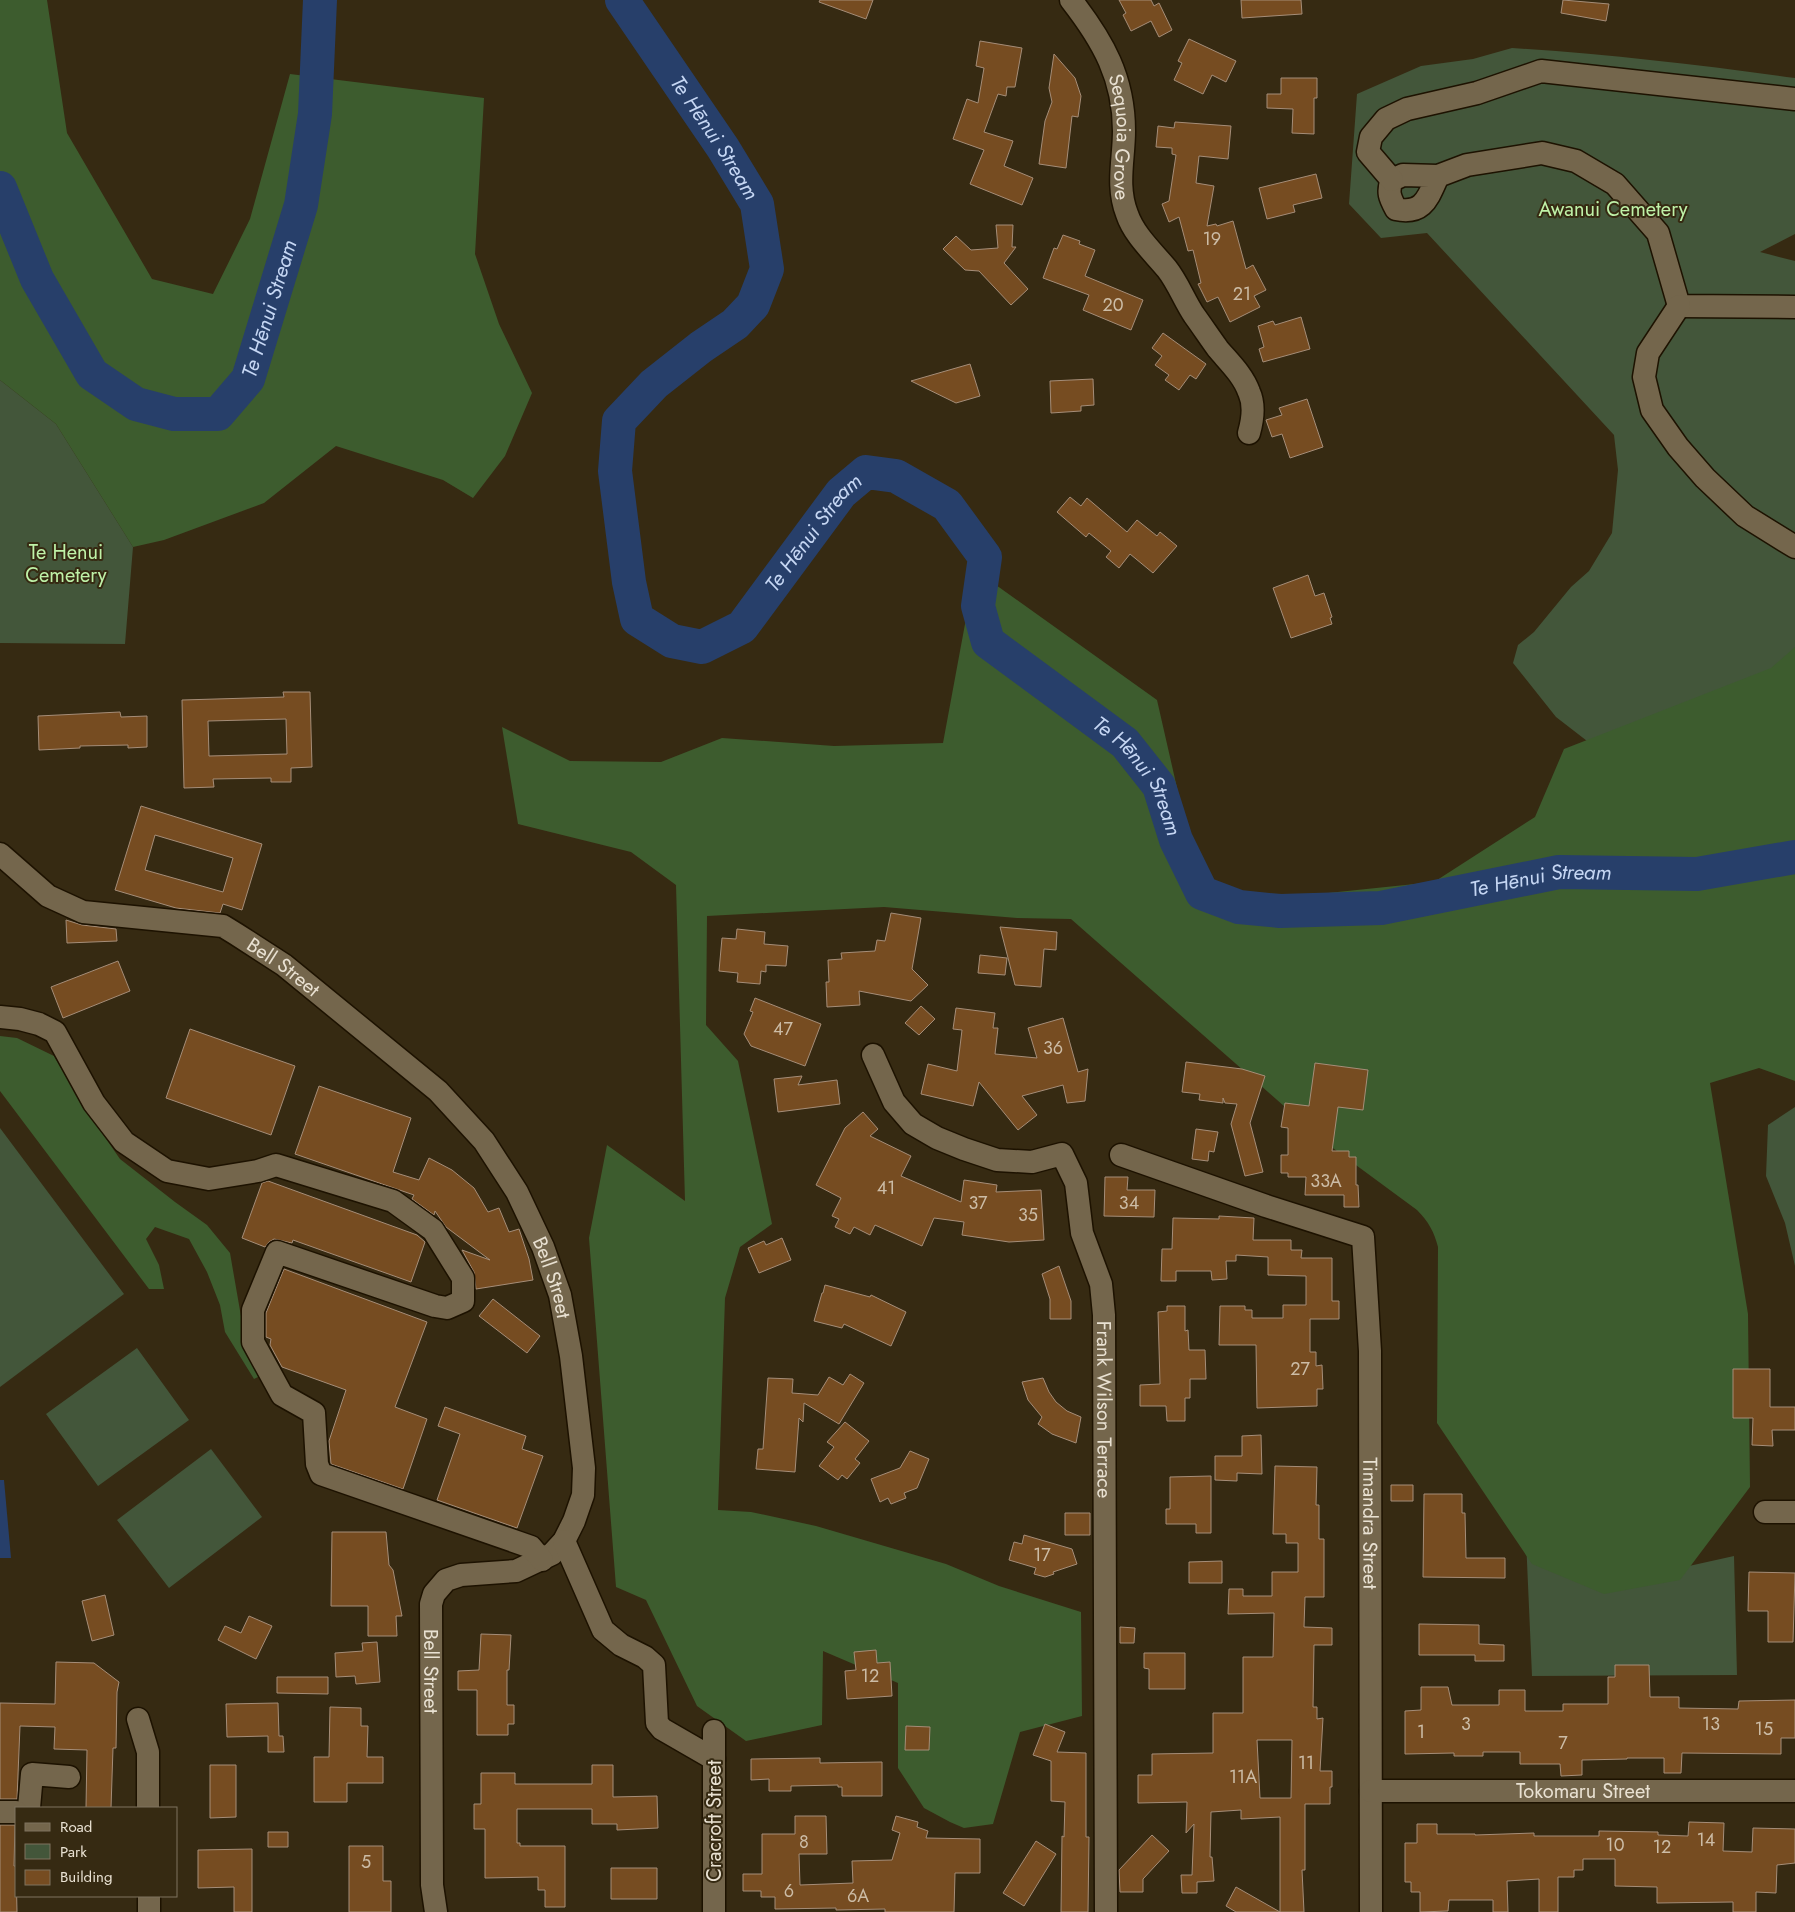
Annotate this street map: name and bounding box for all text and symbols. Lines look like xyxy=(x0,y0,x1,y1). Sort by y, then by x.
water label: Te Hēnui Stream xyxy=(663,70,766,206)
street label: Sequoia Grove xyxy=(1101,70,1138,202)
park label: Awanui Cemetery xyxy=(1539,195,1688,224)
house number: 19 xyxy=(1203,226,1221,252)
water label: Te Hēnui Stream xyxy=(234,236,305,382)
house number: 21 xyxy=(1233,281,1251,307)
house number: 20 xyxy=(1102,292,1124,318)
water label: Te Hēnui Stream xyxy=(758,466,869,598)
park label: Te Henui Cemetery xyxy=(25,538,107,590)
water label: Te Hēnui Stream xyxy=(1086,709,1189,840)
water label: Te Hēnui Stream xyxy=(1467,857,1612,905)
street label: Bell Street xyxy=(241,931,326,1004)
house number: 47 xyxy=(773,1016,794,1042)
house number: 36 xyxy=(1043,1035,1063,1061)
house number: 33A xyxy=(1310,1168,1342,1194)
house number: 41 xyxy=(877,1175,895,1201)
house number: 37 xyxy=(968,1190,988,1216)
house number: 34 xyxy=(1119,1190,1139,1216)
house number: 35 xyxy=(1018,1202,1038,1228)
street label: Bell Street xyxy=(525,1232,578,1321)
street label: Frank Wilson Terrace xyxy=(1089,1321,1119,1498)
house number: 27 xyxy=(1290,1356,1310,1382)
street label: Timandra Street xyxy=(1355,1457,1384,1589)
house number: 17 xyxy=(1033,1542,1051,1568)
street label: Bell Street xyxy=(416,1629,445,1714)
house number: 12 xyxy=(861,1663,879,1689)
house number: 3 xyxy=(1461,1711,1471,1737)
house number: 13 xyxy=(1702,1711,1720,1737)
house number: 15 xyxy=(1755,1716,1773,1742)
house number: 1 xyxy=(1417,1719,1425,1745)
house number: 7 xyxy=(1558,1730,1568,1756)
house number: 11 xyxy=(1298,1750,1314,1776)
street label: Cracroft Street xyxy=(700,1760,729,1882)
house number: 11A xyxy=(1229,1764,1257,1790)
street label: Tokomaru Street xyxy=(1516,1777,1650,1806)
legend xyxy=(15,1807,178,1897)
text: Road xyxy=(60,1816,92,1838)
house number: 14 xyxy=(1697,1827,1715,1853)
house number: 8 xyxy=(799,1829,809,1855)
house number: 10 xyxy=(1606,1832,1625,1858)
house number: 12 xyxy=(1653,1834,1671,1860)
text: Park xyxy=(60,1841,87,1863)
house number: 5 xyxy=(361,1849,371,1875)
text: Building xyxy=(60,1866,112,1888)
house number: 6 xyxy=(784,1878,794,1904)
house number: 6A xyxy=(847,1883,869,1909)

